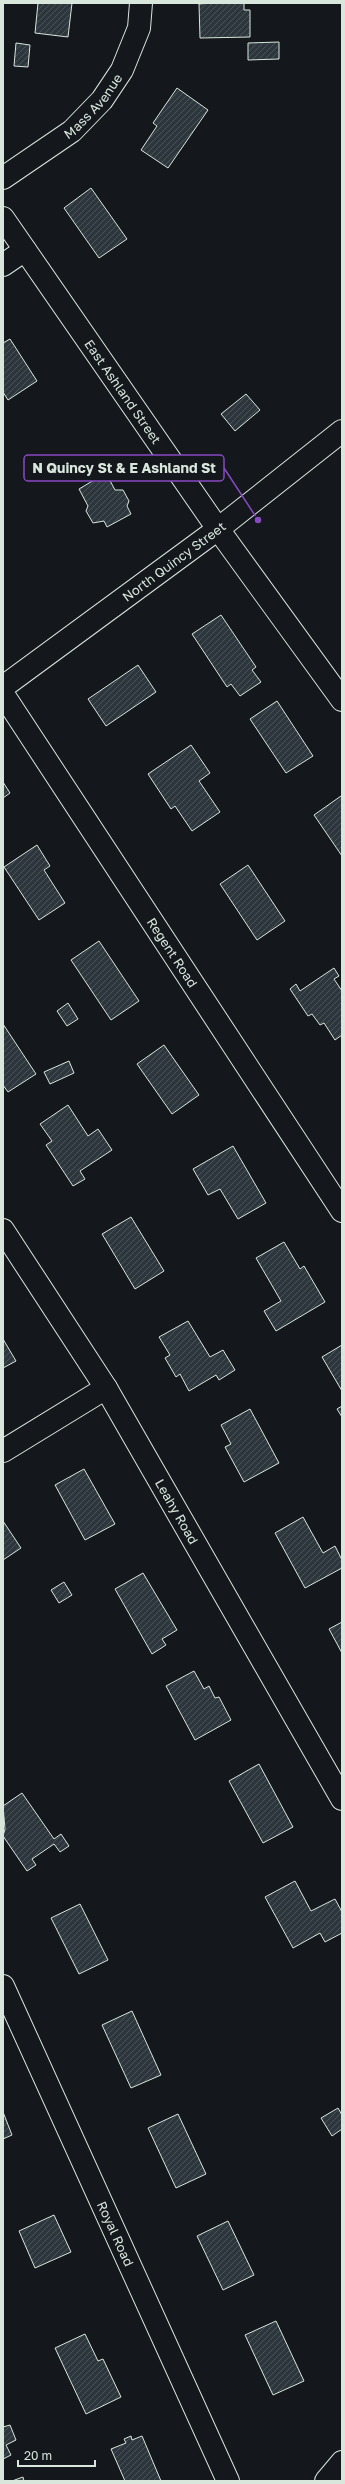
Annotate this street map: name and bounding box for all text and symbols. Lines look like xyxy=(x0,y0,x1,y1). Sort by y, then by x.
street label: Mass Avenue xyxy=(61,70,125,142)
street label: East Ashland Street xyxy=(81,336,165,447)
callout: N Quincy St & E Ashland St xyxy=(24,455,224,481)
text: N Quincy St & E Ashland St xyxy=(32,459,216,476)
street label: North Quincy Street xyxy=(119,518,229,605)
street label: Regent Road xyxy=(144,915,201,990)
street label: Leahy Road xyxy=(152,1476,202,1547)
street label: Royal Road xyxy=(94,2199,137,2269)
scale bar xyxy=(18,2442,95,2468)
text: 20 m xyxy=(24,2448,52,2463)

